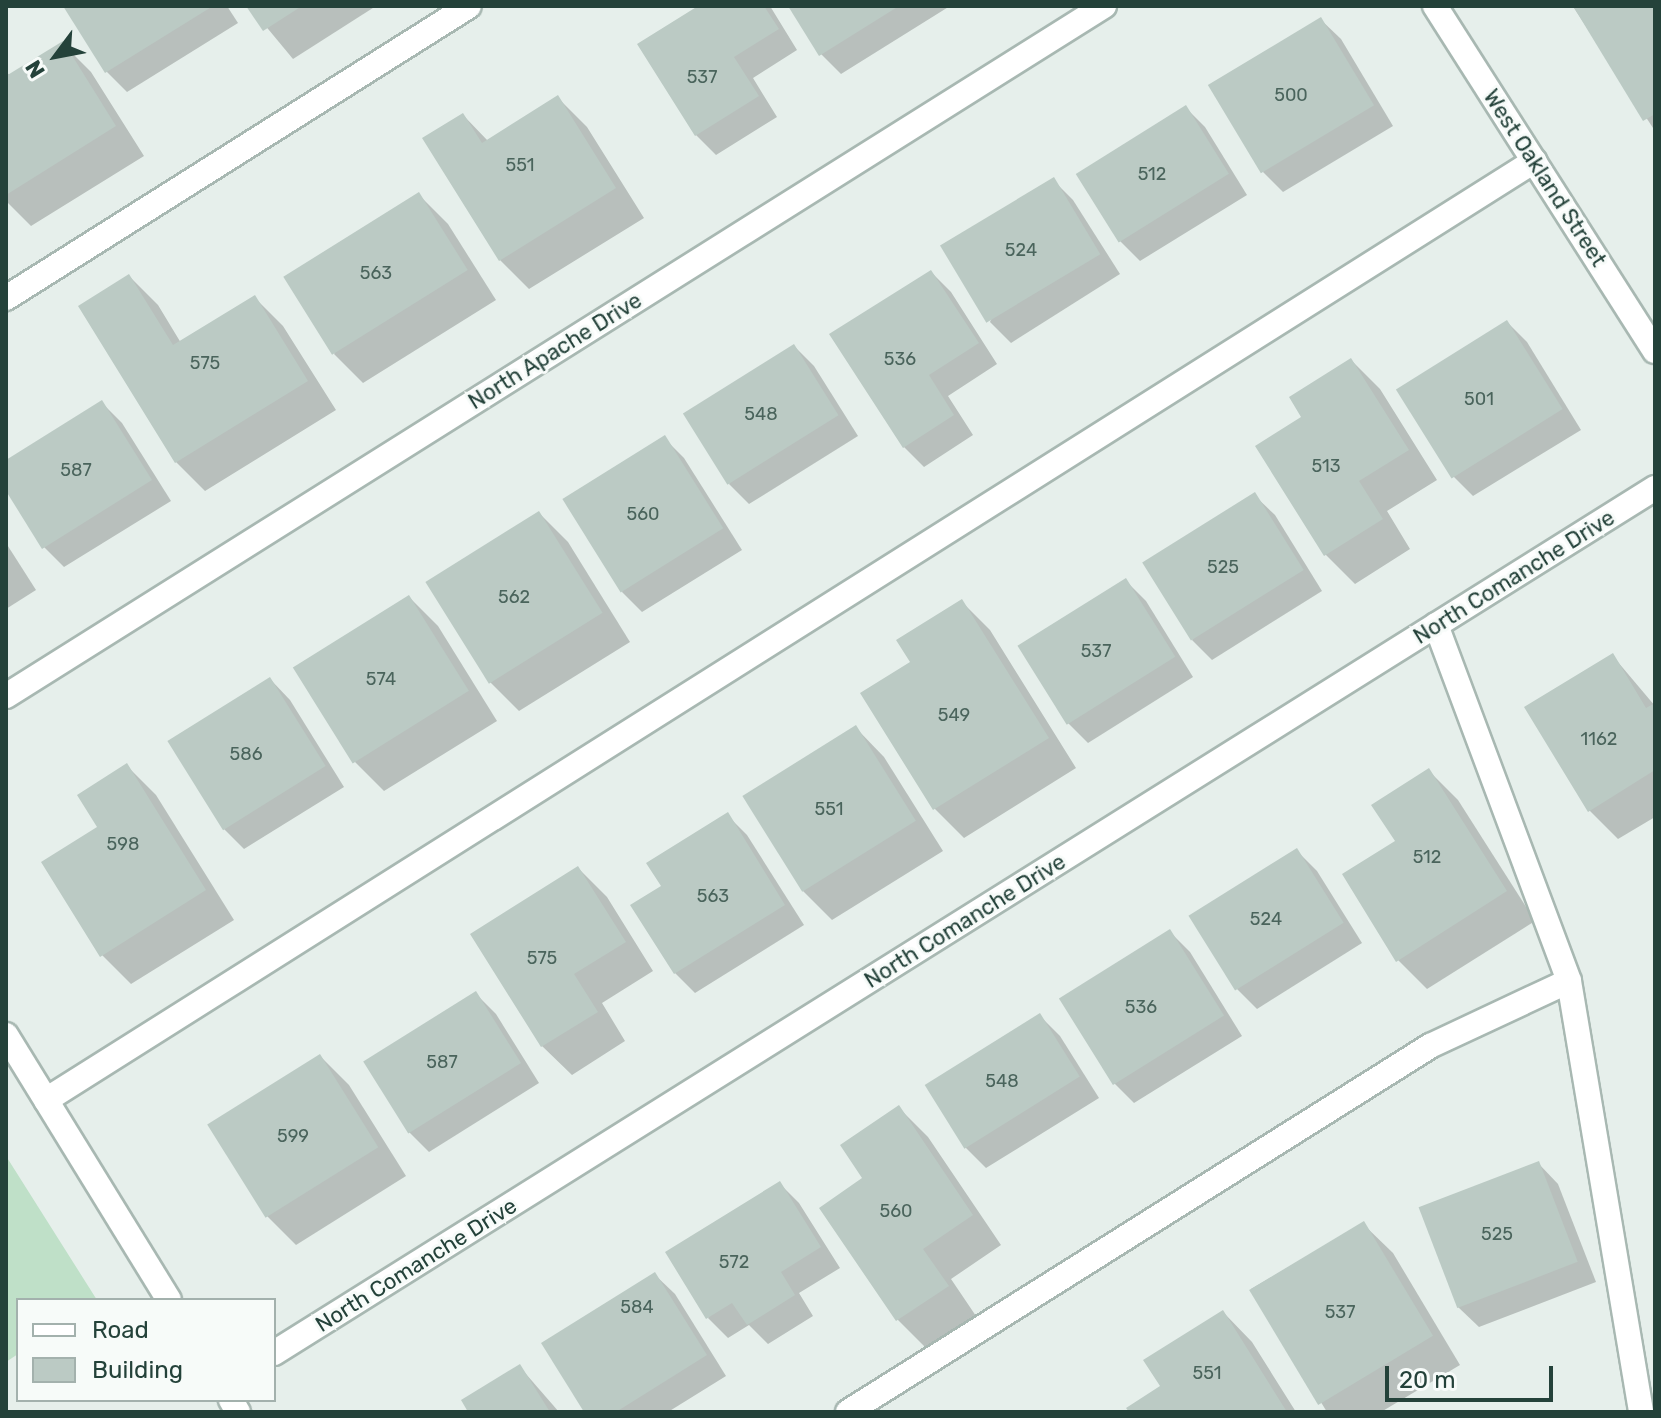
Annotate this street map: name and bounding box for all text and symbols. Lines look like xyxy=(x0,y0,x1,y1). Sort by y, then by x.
north arrow xyxy=(16,16,96,96)
text: N xyxy=(20,55,51,83)
house number: 537 xyxy=(687,66,717,88)
house number: 500 xyxy=(1274,84,1308,106)
street label: West Oakland Street xyxy=(1478,84,1612,272)
house number: 551 xyxy=(506,154,534,176)
house number: 512 xyxy=(1138,163,1166,185)
house number: 524 xyxy=(1005,239,1037,261)
house number: 563 xyxy=(360,262,392,284)
street label: North Apache Drive xyxy=(463,287,647,415)
house number: 536 xyxy=(884,348,916,370)
house number: 575 xyxy=(190,352,220,374)
house number: 501 xyxy=(1464,388,1494,410)
house number: 548 xyxy=(744,403,778,425)
house number: 513 xyxy=(1312,455,1340,477)
house number: 587 xyxy=(60,459,92,481)
house number: 560 xyxy=(627,503,659,525)
street label: North Comanche Drive xyxy=(1409,504,1619,650)
house number: 525 xyxy=(1207,556,1239,578)
house number: 562 xyxy=(498,586,530,608)
house number: 537 xyxy=(1081,640,1111,662)
house number: 574 xyxy=(366,668,396,690)
house number: 549 xyxy=(938,704,970,726)
house number: 1162 xyxy=(1581,728,1617,750)
house number: 586 xyxy=(230,743,262,765)
house number: 551 xyxy=(815,798,843,820)
house number: 598 xyxy=(107,833,139,855)
house number: 512 xyxy=(1413,846,1441,868)
street label: North Comanche Drive xyxy=(860,848,1070,994)
house number: 563 xyxy=(697,885,729,907)
house number: 524 xyxy=(1250,908,1282,930)
house number: 575 xyxy=(527,947,557,969)
house number: 536 xyxy=(1125,996,1157,1018)
house number: 587 xyxy=(426,1051,458,1073)
house number: 548 xyxy=(985,1070,1019,1092)
house number: 599 xyxy=(277,1125,309,1147)
street label: North Comanche Drive xyxy=(311,1192,521,1338)
house number: 560 xyxy=(880,1200,912,1222)
house number: 525 xyxy=(1481,1223,1513,1245)
house number: 572 xyxy=(719,1251,749,1273)
house number: 584 xyxy=(620,1296,654,1318)
legend xyxy=(16,1298,276,1402)
house number: 537 xyxy=(1325,1301,1355,1323)
text: Road xyxy=(92,1316,149,1344)
scale bar xyxy=(1389,1350,1557,1400)
text: Building xyxy=(92,1356,183,1384)
house number: 551 xyxy=(1193,1362,1221,1384)
text: 20 m xyxy=(1399,1366,1456,1394)

